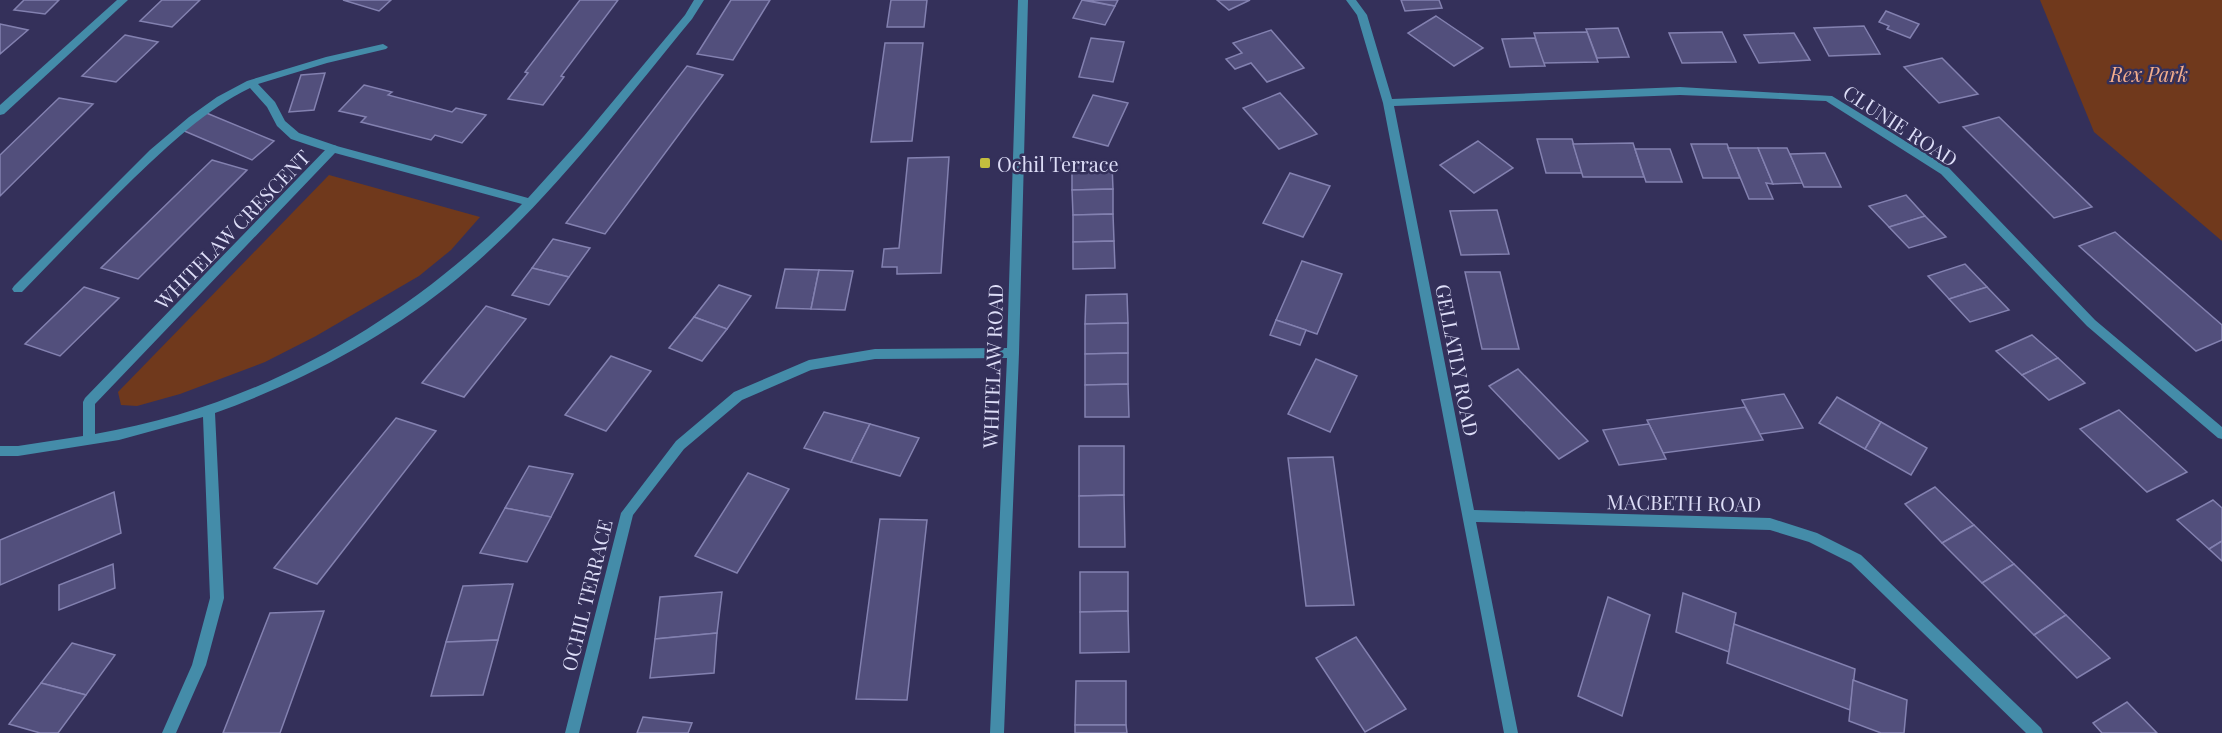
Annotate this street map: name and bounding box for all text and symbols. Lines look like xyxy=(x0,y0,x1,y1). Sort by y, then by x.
park label: Rex Park xyxy=(2109,60,2188,87)
street label: CLUNIE ROAD xyxy=(1839,78,1963,172)
street label: WHITELAW CRESCENT xyxy=(148,143,316,316)
place label: Ochil Terrace xyxy=(997,150,1119,177)
marker: Ochil Terrace xyxy=(978,156,992,170)
street label: GELLATLY ROAD xyxy=(1430,282,1486,438)
street label: WHITELAW ROAD xyxy=(976,283,1008,450)
street label: MACBETH ROAD xyxy=(1606,487,1762,517)
street label: OCHIL TERRACE xyxy=(554,516,618,674)

